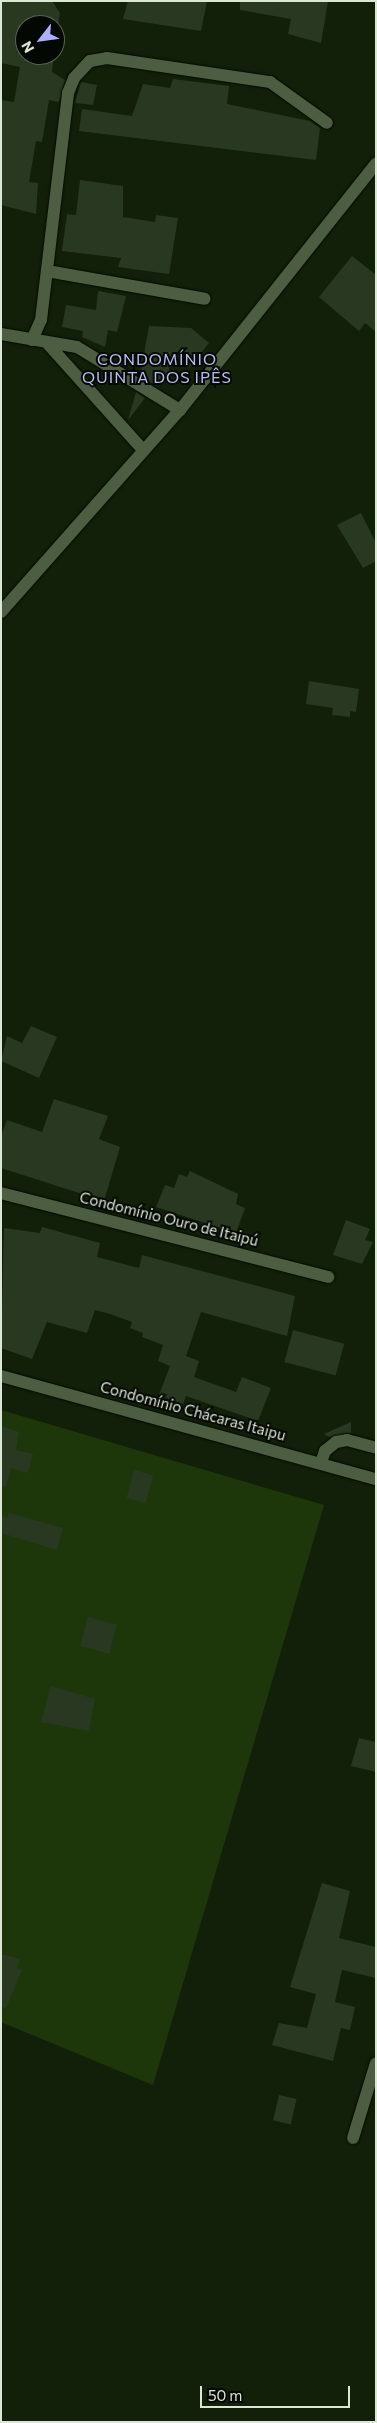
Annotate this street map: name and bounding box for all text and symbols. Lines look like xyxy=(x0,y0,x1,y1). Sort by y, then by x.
north arrow xyxy=(15,15,65,65)
text: N xyxy=(17,38,37,56)
district label: CONDOMÍNIO QUINTA DOS IPÊS xyxy=(80,349,234,387)
street label: Condomínio Ouro de Itaipú xyxy=(78,1188,260,1250)
street label: Condomínio Chácaras Itaipu xyxy=(98,1378,288,1444)
scale bar xyxy=(202,2376,352,2408)
text: 50 m xyxy=(208,2386,242,2404)

